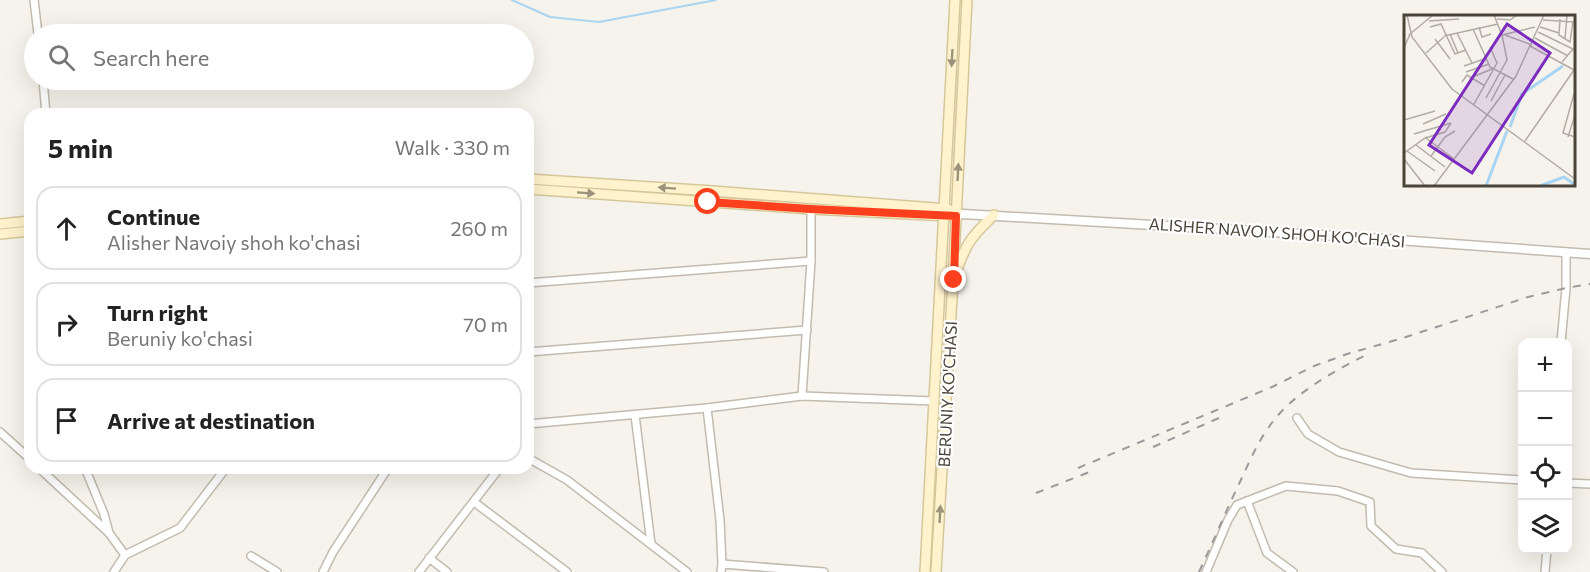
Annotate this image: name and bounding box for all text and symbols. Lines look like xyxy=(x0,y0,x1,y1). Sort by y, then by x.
inset map xyxy=(1404,15,1575,186)
search box xyxy=(24,24,534,90)
icon: search xyxy=(45,41,78,74)
text: Search here xyxy=(93,44,209,71)
one-way arrow xyxy=(947,49,956,68)
text: 5 min xyxy=(48,132,113,163)
text: Walk · 330 m xyxy=(395,135,510,159)
one-way arrow xyxy=(953,163,962,182)
one-way arrow xyxy=(658,183,677,192)
one-way arrow xyxy=(577,188,596,198)
route start xyxy=(694,188,720,214)
text: Continue xyxy=(107,203,200,230)
icon: ahead xyxy=(50,212,83,245)
street label: ALISHER NAVOIY SHOH KO'CHASI xyxy=(1148,214,1406,250)
text: 260 m xyxy=(450,216,508,240)
text: Alisher Navoiy shoh ko'chasi xyxy=(107,230,361,254)
route end xyxy=(940,266,966,292)
text: Turn right xyxy=(107,299,208,326)
icon: right xyxy=(50,308,83,341)
text: 70 m xyxy=(463,312,508,336)
street label: BERUNIY KO'CHASI xyxy=(934,320,960,468)
text: Beruniy ko'chasi xyxy=(107,326,253,350)
map controls xyxy=(1518,338,1572,554)
button: + xyxy=(1518,338,1572,392)
button: − xyxy=(1518,392,1572,446)
icon: arrive xyxy=(50,404,83,437)
text: Arrive at destination xyxy=(107,407,315,434)
button: locate xyxy=(1518,446,1572,500)
button: layers xyxy=(1518,500,1572,554)
one-way arrow xyxy=(935,504,944,523)

